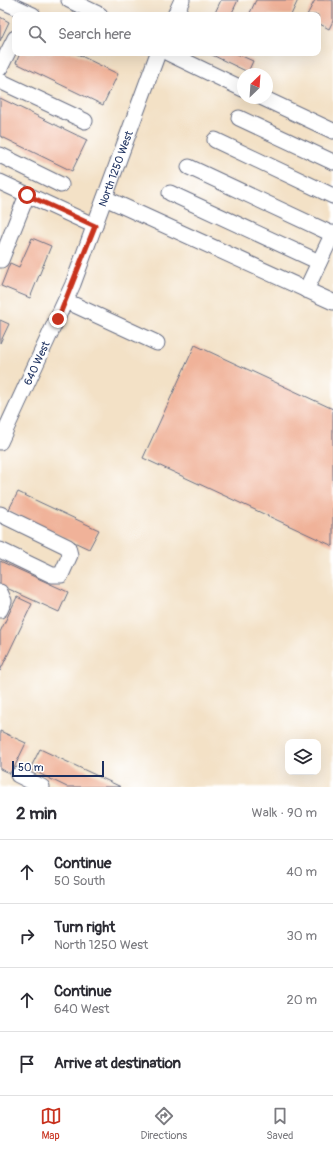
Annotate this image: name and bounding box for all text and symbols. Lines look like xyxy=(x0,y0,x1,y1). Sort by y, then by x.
search box xyxy=(12,12,321,56)
icon: search xyxy=(26,23,48,45)
text: Search here xyxy=(58,25,131,44)
north arrow xyxy=(237,68,273,104)
street label: North 1250 West xyxy=(96,129,136,208)
route start xyxy=(18,186,36,204)
route end xyxy=(49,310,67,328)
street label: 640 West xyxy=(21,339,53,387)
map controls xyxy=(285,739,321,775)
button: layers xyxy=(285,739,321,775)
scale bar xyxy=(12,759,104,778)
text: 50 m xyxy=(18,761,44,774)
text: 2 min xyxy=(16,803,57,824)
text: Walk · 90 m xyxy=(252,805,317,821)
text: Continue xyxy=(54,854,112,873)
icon: ahead xyxy=(16,861,38,883)
text: 40 m xyxy=(286,864,317,880)
text: 50 South xyxy=(54,873,105,889)
text: Turn right xyxy=(54,918,115,937)
icon: right xyxy=(16,925,38,947)
text: 30 m xyxy=(287,928,317,944)
text: North 1250 West xyxy=(54,937,148,953)
text: Continue xyxy=(54,982,112,1001)
icon: ahead xyxy=(16,989,38,1011)
text: 20 m xyxy=(286,992,317,1008)
text: 640 West xyxy=(54,1001,109,1017)
icon: arrive xyxy=(16,1053,38,1075)
text: Arrive at destination xyxy=(54,1054,181,1073)
tab: Map xyxy=(40,1105,62,1142)
tab: Directions xyxy=(141,1105,187,1142)
tab: Saved xyxy=(266,1105,293,1142)

